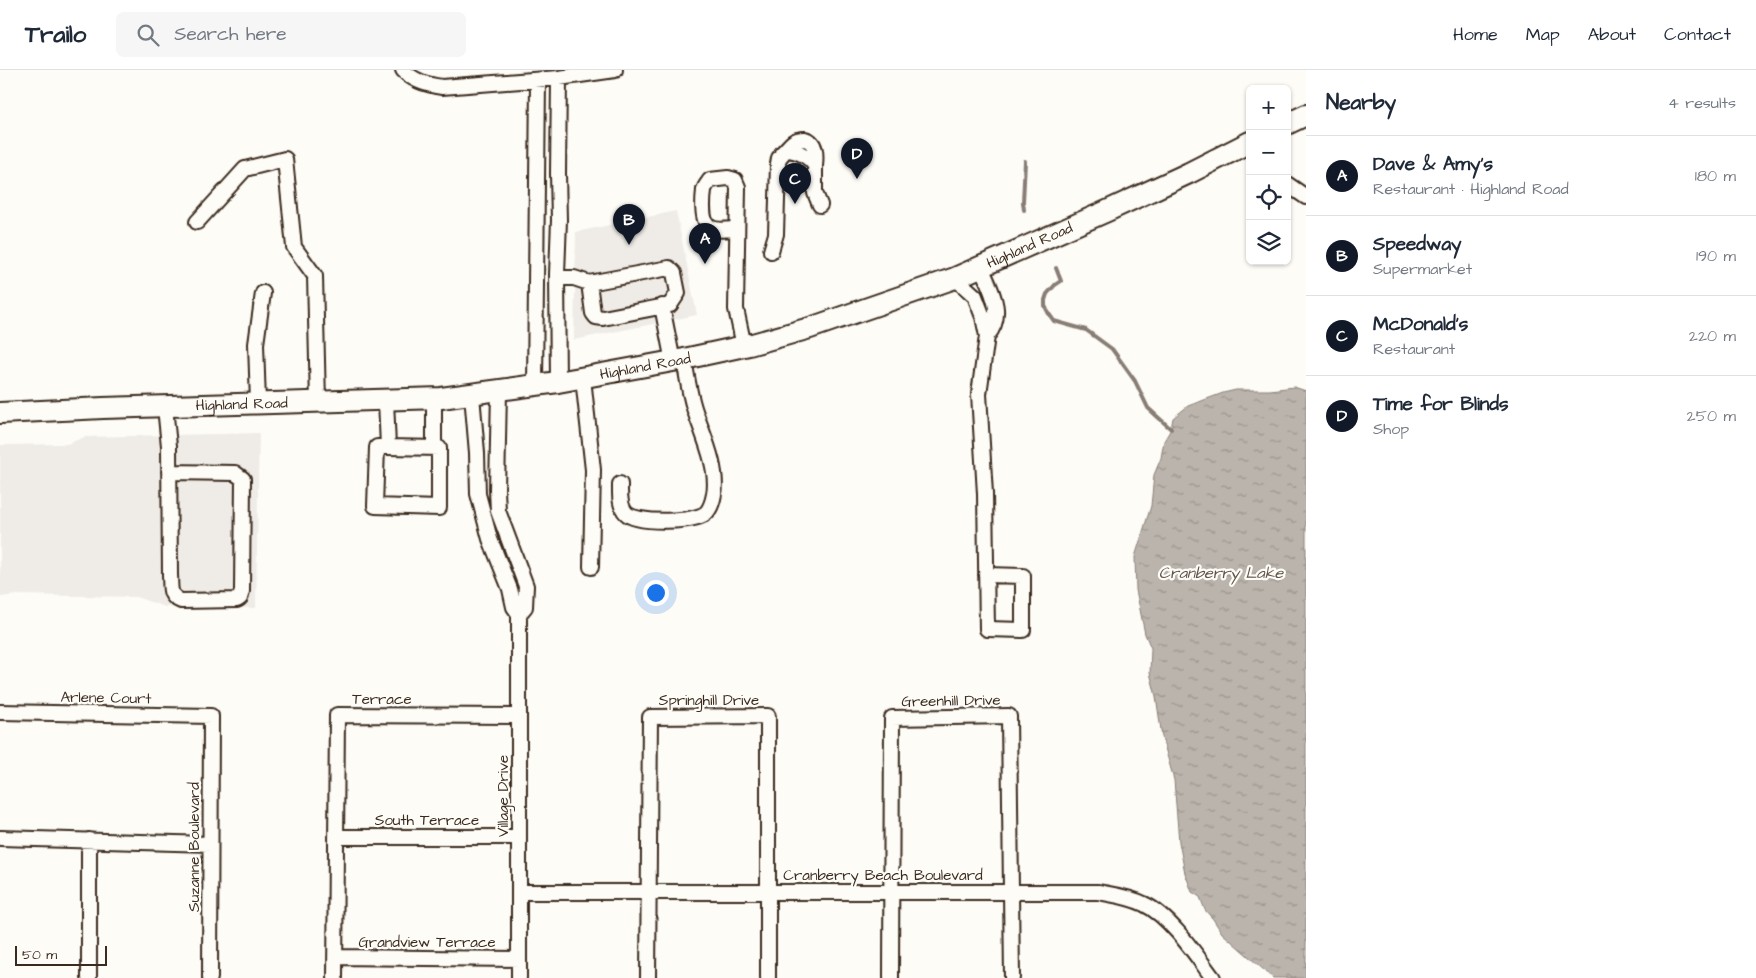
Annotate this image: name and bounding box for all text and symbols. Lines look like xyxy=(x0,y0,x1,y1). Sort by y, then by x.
search box xyxy=(116,12,466,57)
text: Trailo xyxy=(25,18,86,52)
icon: search xyxy=(134,21,162,49)
text: Search here xyxy=(174,21,286,48)
text: Home xyxy=(1453,22,1498,47)
text: Map xyxy=(1526,22,1560,47)
text: About xyxy=(1588,22,1636,47)
text: Contact xyxy=(1664,22,1731,47)
map controls xyxy=(1246,85,1291,265)
button: + xyxy=(1246,85,1291,130)
text: Nearby xyxy=(1326,88,1396,117)
text: 4 results xyxy=(1668,92,1736,114)
button: − xyxy=(1246,130,1291,175)
pin: D xyxy=(841,138,873,179)
text: Dave & Amy's xyxy=(1373,151,1493,178)
pin: C xyxy=(779,163,811,204)
text: A xyxy=(1337,165,1347,187)
text: 180 m xyxy=(1695,165,1736,187)
button: locate xyxy=(1246,175,1291,220)
text: Restaurant · Highland Road xyxy=(1373,178,1569,200)
pin: B xyxy=(613,204,645,245)
street label: Highland Road xyxy=(983,217,1076,273)
button: layers xyxy=(1246,220,1291,265)
pin: A xyxy=(689,223,721,264)
text: Speedway xyxy=(1373,231,1462,258)
text: B xyxy=(1336,245,1348,267)
text: 190 m xyxy=(1696,245,1736,267)
text: Supermarket xyxy=(1373,258,1472,280)
text: McDonald's xyxy=(1373,311,1468,338)
text: C xyxy=(1336,325,1348,347)
text: 220 m xyxy=(1689,325,1736,347)
text: Restaurant xyxy=(1373,338,1455,360)
street label: Highland Road xyxy=(598,347,693,385)
text: Time for Blinds xyxy=(1373,391,1509,418)
street label: Highland Road xyxy=(195,392,289,416)
text: D xyxy=(1337,405,1347,427)
text: 250 m xyxy=(1687,405,1736,427)
text: Shop xyxy=(1373,418,1409,440)
water label: Cranberry Lake xyxy=(1159,562,1285,585)
your location xyxy=(643,580,669,606)
street label: Arlene Court xyxy=(60,687,152,709)
street label: Terrace xyxy=(352,689,412,710)
street label: Springhill Drive xyxy=(659,690,759,712)
street label: Greenhill Drive xyxy=(901,690,1001,712)
street label: Village Drive xyxy=(493,755,515,837)
street label: Suzanne Boulevard xyxy=(184,782,205,912)
street label: South Terrace xyxy=(375,810,479,831)
street label: Cranberry Beach Boulevard xyxy=(783,865,983,887)
street label: Grandview Terrace xyxy=(358,932,496,953)
scale bar xyxy=(15,943,108,966)
text: 50 m xyxy=(22,945,57,965)

